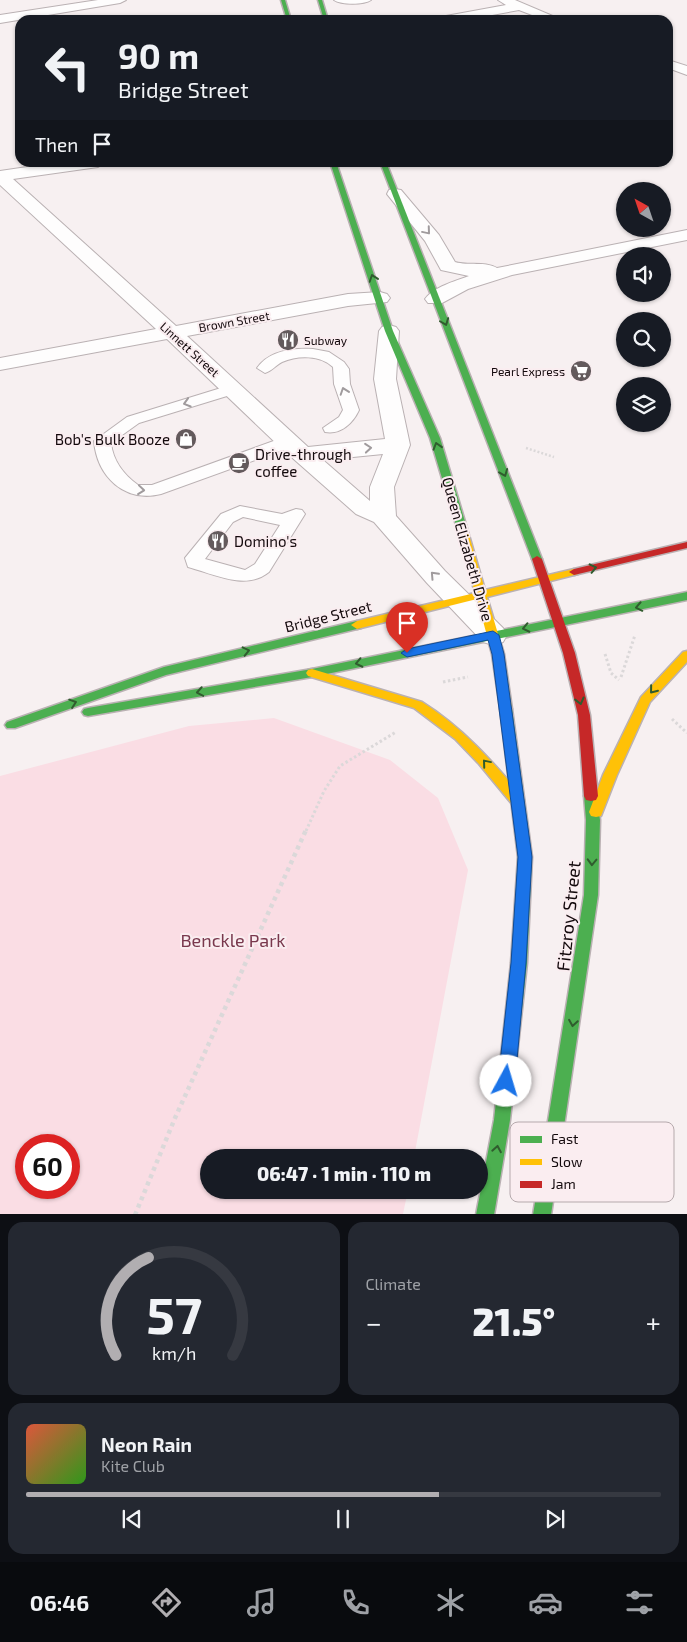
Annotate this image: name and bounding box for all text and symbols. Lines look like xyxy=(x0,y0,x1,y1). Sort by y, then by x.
text: 90 m xyxy=(118,34,199,76)
icon: left xyxy=(35,35,100,100)
text: Bridge Street xyxy=(118,76,249,102)
icon: arrive xyxy=(88,130,116,158)
text: Then xyxy=(35,133,78,156)
north arrow xyxy=(616,182,671,238)
map controls xyxy=(616,182,671,432)
one-way arrow xyxy=(421,226,430,235)
button: sound xyxy=(616,247,671,302)
one-way arrow xyxy=(369,275,379,283)
street label: Brown Street xyxy=(197,308,271,334)
button: search xyxy=(616,312,671,367)
one-way arrow xyxy=(438,317,449,326)
street label: Linnett Street xyxy=(158,319,223,379)
restaurant icon: Subway xyxy=(276,328,300,352)
place label: Subway xyxy=(304,333,348,347)
supermarket icon: Pearl Express xyxy=(569,359,593,383)
place label: Pearl Express xyxy=(491,364,565,378)
button: layers xyxy=(616,377,671,432)
one-way arrow xyxy=(340,387,350,395)
one-way arrow xyxy=(184,397,192,407)
shop icon: Bob's Bulk Booze xyxy=(174,427,198,451)
place label: Bob's Bulk Booze xyxy=(55,430,170,448)
one-way arrow xyxy=(365,443,373,454)
one-way arrow xyxy=(433,443,443,451)
place label: Drive-through coffee xyxy=(255,445,352,480)
cafe icon: Drive-through coffee xyxy=(227,451,251,475)
one-way arrow xyxy=(498,469,508,477)
street label: Queen Elizabeth Drive xyxy=(438,475,497,623)
one-way arrow xyxy=(137,484,145,495)
restaurant icon: Domino's xyxy=(206,529,230,553)
place label: Domino's xyxy=(234,532,297,550)
one-way arrow xyxy=(589,563,597,574)
one-way arrow xyxy=(431,572,440,581)
street label: Bridge Street xyxy=(283,596,374,636)
one-way arrow xyxy=(635,601,644,611)
pin xyxy=(386,602,428,653)
icon: arrive xyxy=(393,609,421,637)
one-way arrow xyxy=(522,622,530,633)
one-way arrow xyxy=(241,646,250,657)
one-way arrow xyxy=(355,657,364,668)
one-way arrow xyxy=(651,684,659,693)
one-way arrow xyxy=(195,687,204,697)
one-way arrow xyxy=(574,696,585,705)
one-way arrow xyxy=(69,699,77,709)
one-way arrow xyxy=(483,760,491,769)
one-way arrow xyxy=(587,858,597,866)
street label: Fitzroy Street xyxy=(551,860,585,972)
park label: Benckle Park xyxy=(180,929,286,951)
one-way arrow xyxy=(569,1019,579,1028)
position arrow xyxy=(479,1054,531,1106)
legend xyxy=(510,1122,674,1202)
text: Fast xyxy=(551,1130,578,1147)
speed limit sign: 60 xyxy=(15,1134,80,1199)
one-way arrow xyxy=(491,1145,501,1154)
text: Slow xyxy=(551,1153,583,1170)
text: 06:47 · 1 min · 110 m xyxy=(257,1162,431,1185)
text: Jam xyxy=(551,1175,576,1192)
text: Climate xyxy=(366,1274,421,1293)
text: 57 xyxy=(146,1282,202,1344)
text: 21.5° xyxy=(472,1298,555,1344)
text: − xyxy=(366,1305,382,1339)
text: + xyxy=(646,1305,661,1339)
text: km/h xyxy=(152,1342,196,1364)
text: Neon Rain xyxy=(101,1433,192,1456)
text: Kite Club xyxy=(101,1456,165,1475)
icon: previous xyxy=(118,1505,146,1533)
icon: pause xyxy=(329,1505,357,1533)
icon: next xyxy=(541,1505,569,1533)
icon: directions xyxy=(149,1585,184,1620)
icon: music xyxy=(244,1585,279,1620)
icon: phone xyxy=(338,1585,373,1620)
icon: climate xyxy=(433,1585,468,1620)
icon: car xyxy=(528,1585,563,1620)
icon: filters xyxy=(622,1585,657,1620)
text: 06:46 xyxy=(30,1589,89,1615)

